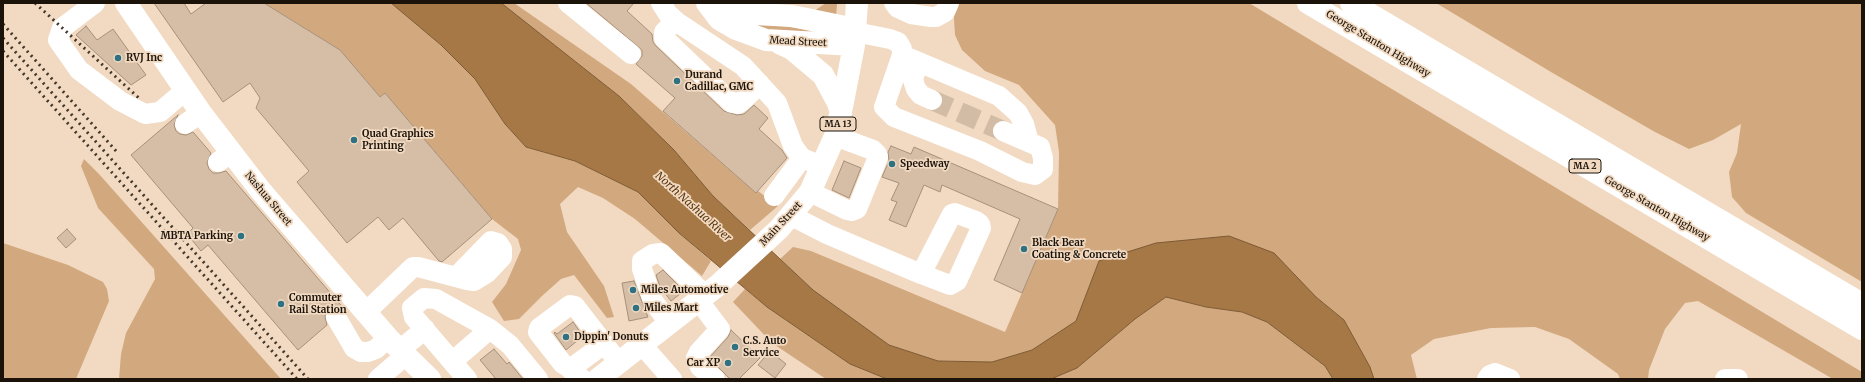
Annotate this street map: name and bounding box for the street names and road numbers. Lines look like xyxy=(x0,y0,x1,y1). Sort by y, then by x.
street label: George Stanton Highway xyxy=(1324,8,1432,80)
street label: Mead Street xyxy=(769,35,827,49)
road number: MA 13 xyxy=(820,117,856,131)
road number: MA 2 xyxy=(1569,159,1601,173)
street label: Nashua Street xyxy=(242,170,294,228)
street label: George Stanton Highway xyxy=(1602,174,1712,244)
street label: Main Street xyxy=(757,199,805,249)

